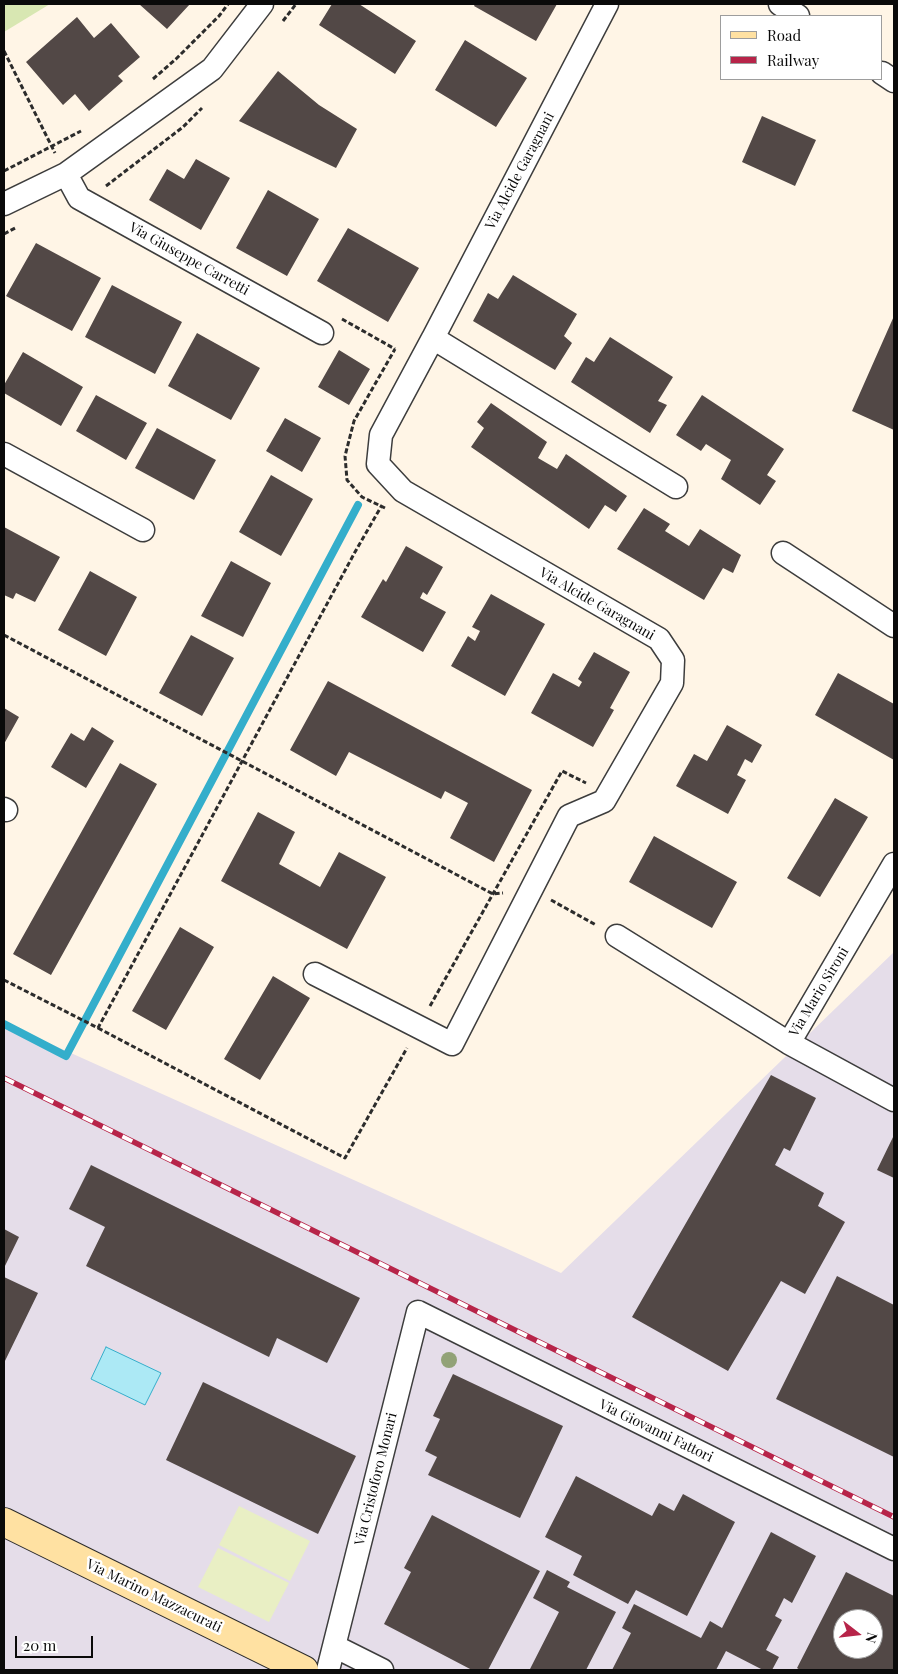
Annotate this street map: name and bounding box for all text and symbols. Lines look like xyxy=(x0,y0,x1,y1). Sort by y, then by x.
legend xyxy=(720,15,883,80)
text: Road xyxy=(767,25,801,45)
text: Railway xyxy=(767,50,819,70)
street label: Via Alcide Garagnani xyxy=(482,109,558,233)
street label: Via Giuseppe Carretti xyxy=(126,219,252,299)
street label: Via Alcide Garagnani xyxy=(536,564,658,644)
street label: Via Mario Sironi xyxy=(786,944,852,1040)
street label: Via Giovanni Fattori xyxy=(596,1396,716,1466)
street label: Via Cristoforo Monari xyxy=(351,1411,401,1547)
street label: Via Marino Mazzacurati xyxy=(84,1556,224,1636)
north arrow xyxy=(833,1609,883,1659)
scale bar xyxy=(18,1626,95,1658)
text: N xyxy=(861,1631,882,1645)
text: 20 m xyxy=(23,1635,56,1655)

